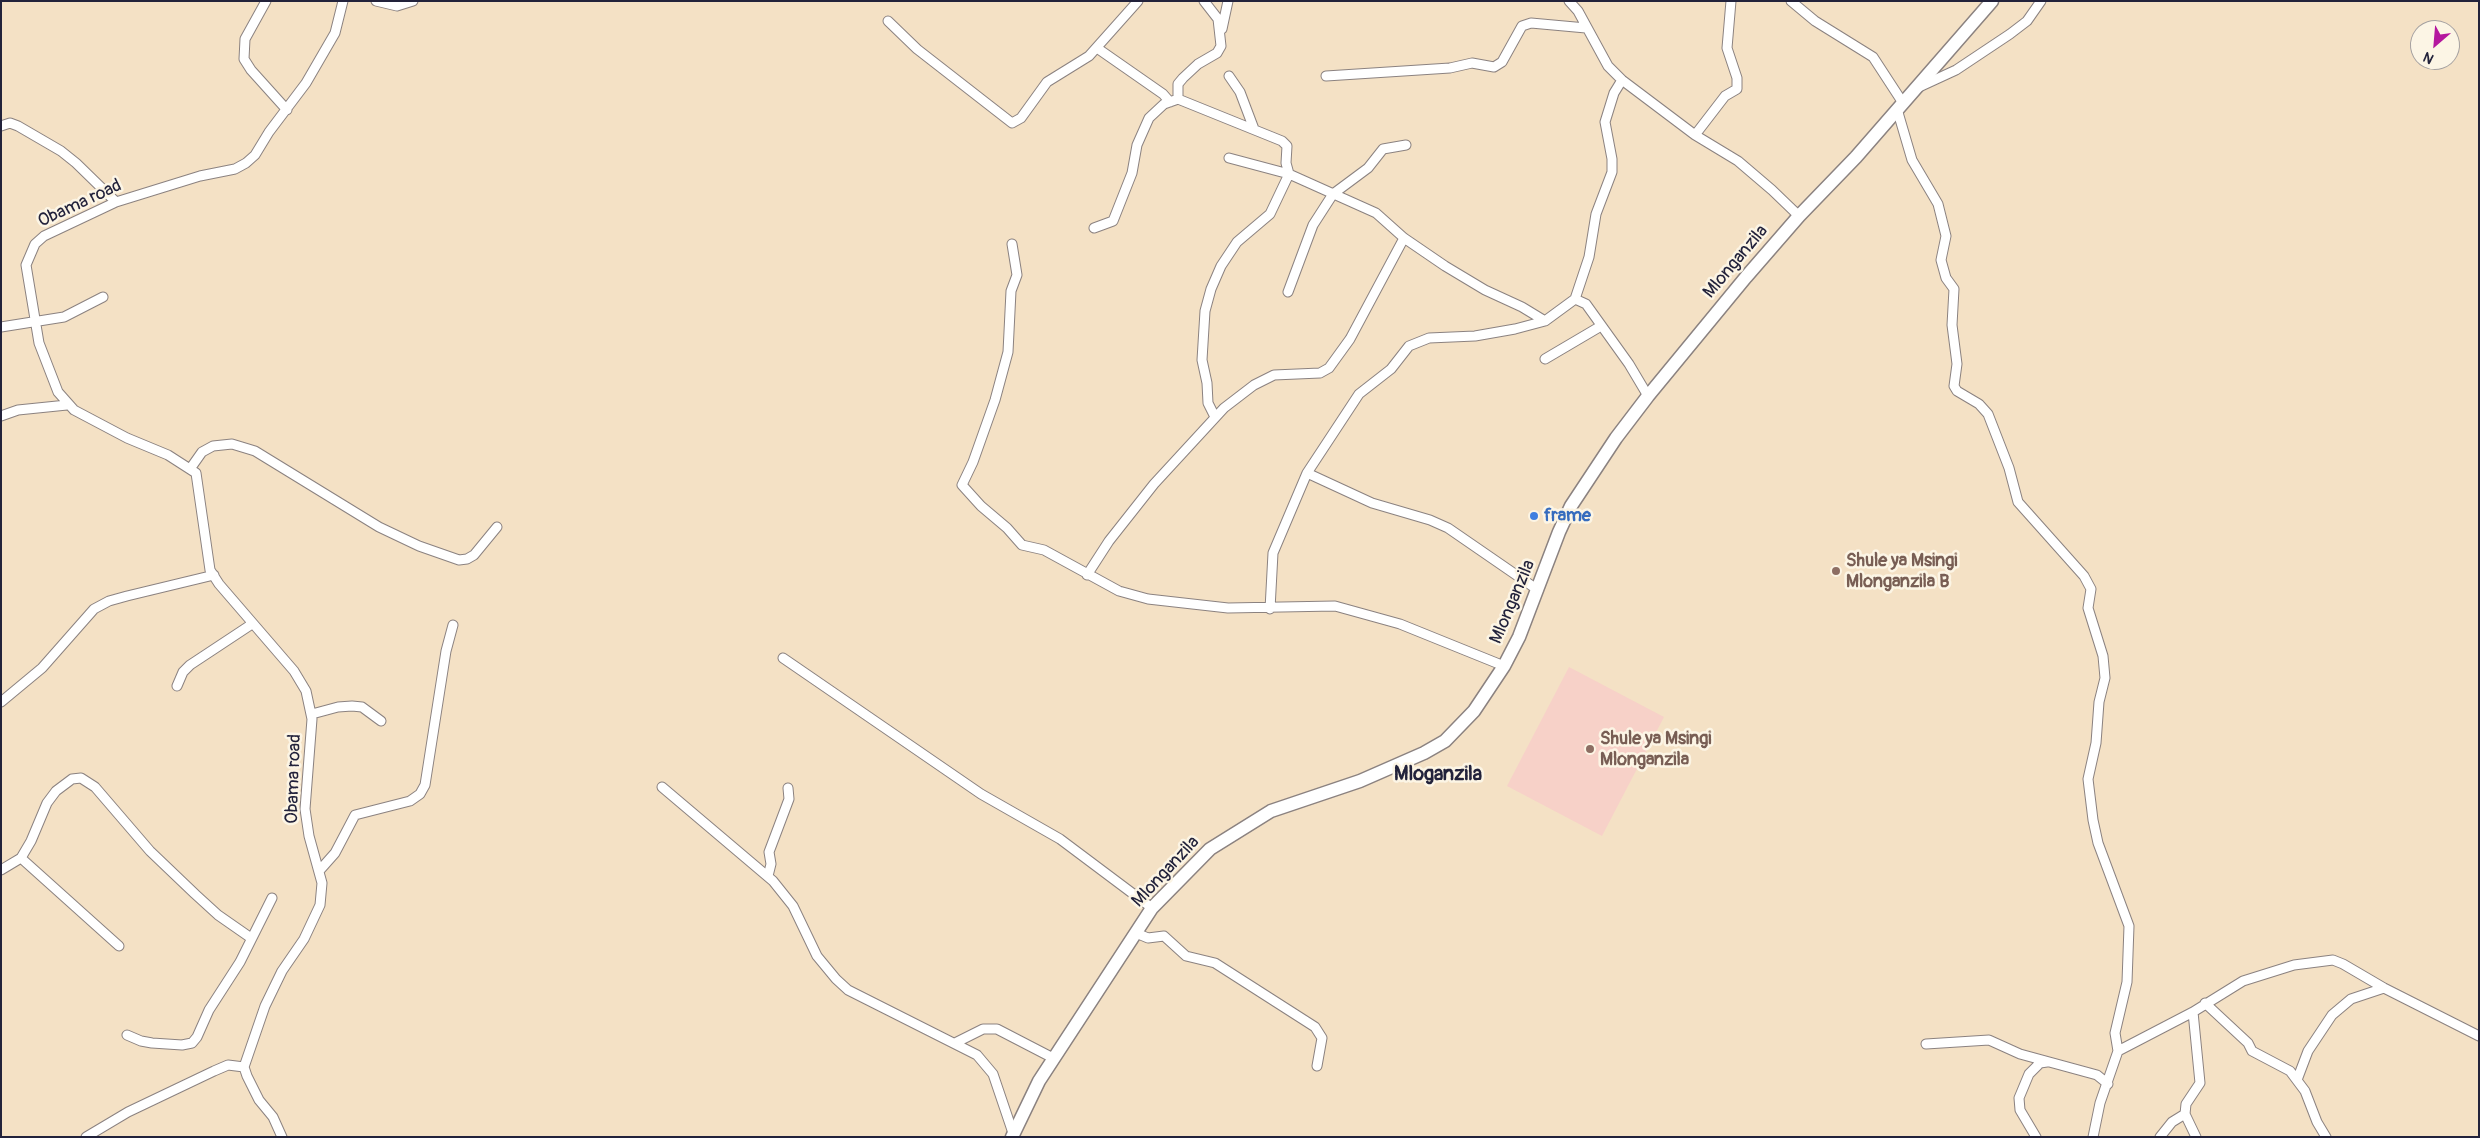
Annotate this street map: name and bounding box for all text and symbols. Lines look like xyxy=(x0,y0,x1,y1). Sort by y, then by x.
north arrow xyxy=(2410,20,2460,70)
text: N xyxy=(2420,48,2436,68)
street label: Obama road xyxy=(35,175,125,233)
street label: Mlonganzila xyxy=(1699,221,1773,303)
place label: frame xyxy=(1544,505,1591,527)
marker: frame xyxy=(1528,510,1540,522)
place label: Shule ya Msingi Mlonganzila B xyxy=(1846,550,1957,592)
street label: Mlonganzila xyxy=(1486,557,1540,647)
marker: Shule ya Msingi Mlonganzila B xyxy=(1830,565,1842,577)
place label: Shule ya Msingi Mlonganzila xyxy=(1600,728,1711,771)
street label: Obama road xyxy=(282,734,306,824)
marker: Shule ya Msingi Mlonganzila xyxy=(1584,743,1596,755)
district label: Mloganzila xyxy=(1394,763,1482,787)
street label: Mlonganzila xyxy=(1128,832,1204,912)

